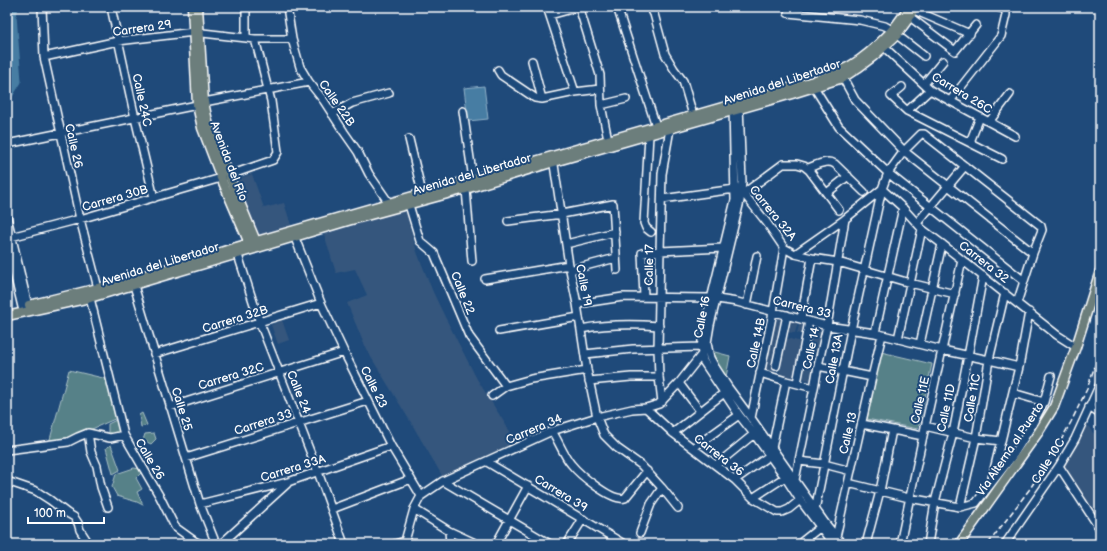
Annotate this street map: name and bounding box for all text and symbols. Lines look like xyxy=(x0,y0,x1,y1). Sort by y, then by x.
street label: Carrera 29 xyxy=(112,17,172,40)
street label: Avenida del Libertador xyxy=(722,56,843,109)
street label: Carrera 26C xyxy=(929,70,995,118)
street label: Calle 24C xyxy=(129,72,155,128)
street label: Calle 22B xyxy=(315,77,358,129)
street label: Avenida del Río xyxy=(206,119,251,203)
street label: Calle 26 xyxy=(61,122,86,170)
street label: Avenida del Libertador xyxy=(411,150,534,199)
street label: Carrera 30B xyxy=(81,182,150,215)
street label: Carrera 32A xyxy=(746,183,800,245)
street label: Carrera 32 xyxy=(956,238,1012,287)
street label: Avenida del Libertador xyxy=(99,239,221,290)
street label: Calle 17 xyxy=(642,244,657,286)
street label: Calle 19 xyxy=(572,263,595,307)
street label: Calle 22 xyxy=(447,269,478,317)
street label: Carrera 33 xyxy=(771,293,833,322)
street label: Calle 16 xyxy=(691,295,714,340)
street label: Carrera 32B xyxy=(201,302,270,337)
street label: Calle 14B xyxy=(744,317,769,370)
street label: Calle 14 xyxy=(800,325,823,371)
street label: Calle 13A xyxy=(822,332,847,385)
street label: Carrera 32C xyxy=(196,359,266,394)
street label: Calle 23 xyxy=(357,364,390,411)
street label: Calle 24 xyxy=(283,368,314,417)
street label: Calle 11C xyxy=(961,372,984,423)
street label: Calle 11E xyxy=(908,375,933,425)
street label: Calle 11D xyxy=(934,382,959,434)
street label: Calle 25 xyxy=(168,385,195,433)
street label: Vía Alterna al Puerto xyxy=(973,399,1048,499)
street label: Carrera 33 xyxy=(232,406,294,439)
street label: Calle 13 xyxy=(836,410,861,456)
street label: Carrera 34 xyxy=(504,411,565,448)
street label: Carrera 36 xyxy=(691,431,747,480)
street label: Calle 10C xyxy=(1029,435,1069,487)
street label: Calle 26 xyxy=(131,436,168,483)
street label: Carrera 33A xyxy=(259,451,328,485)
street label: Carrera 39 xyxy=(531,472,590,515)
scale bar xyxy=(28,499,104,525)
text: 100 m xyxy=(34,506,66,521)

